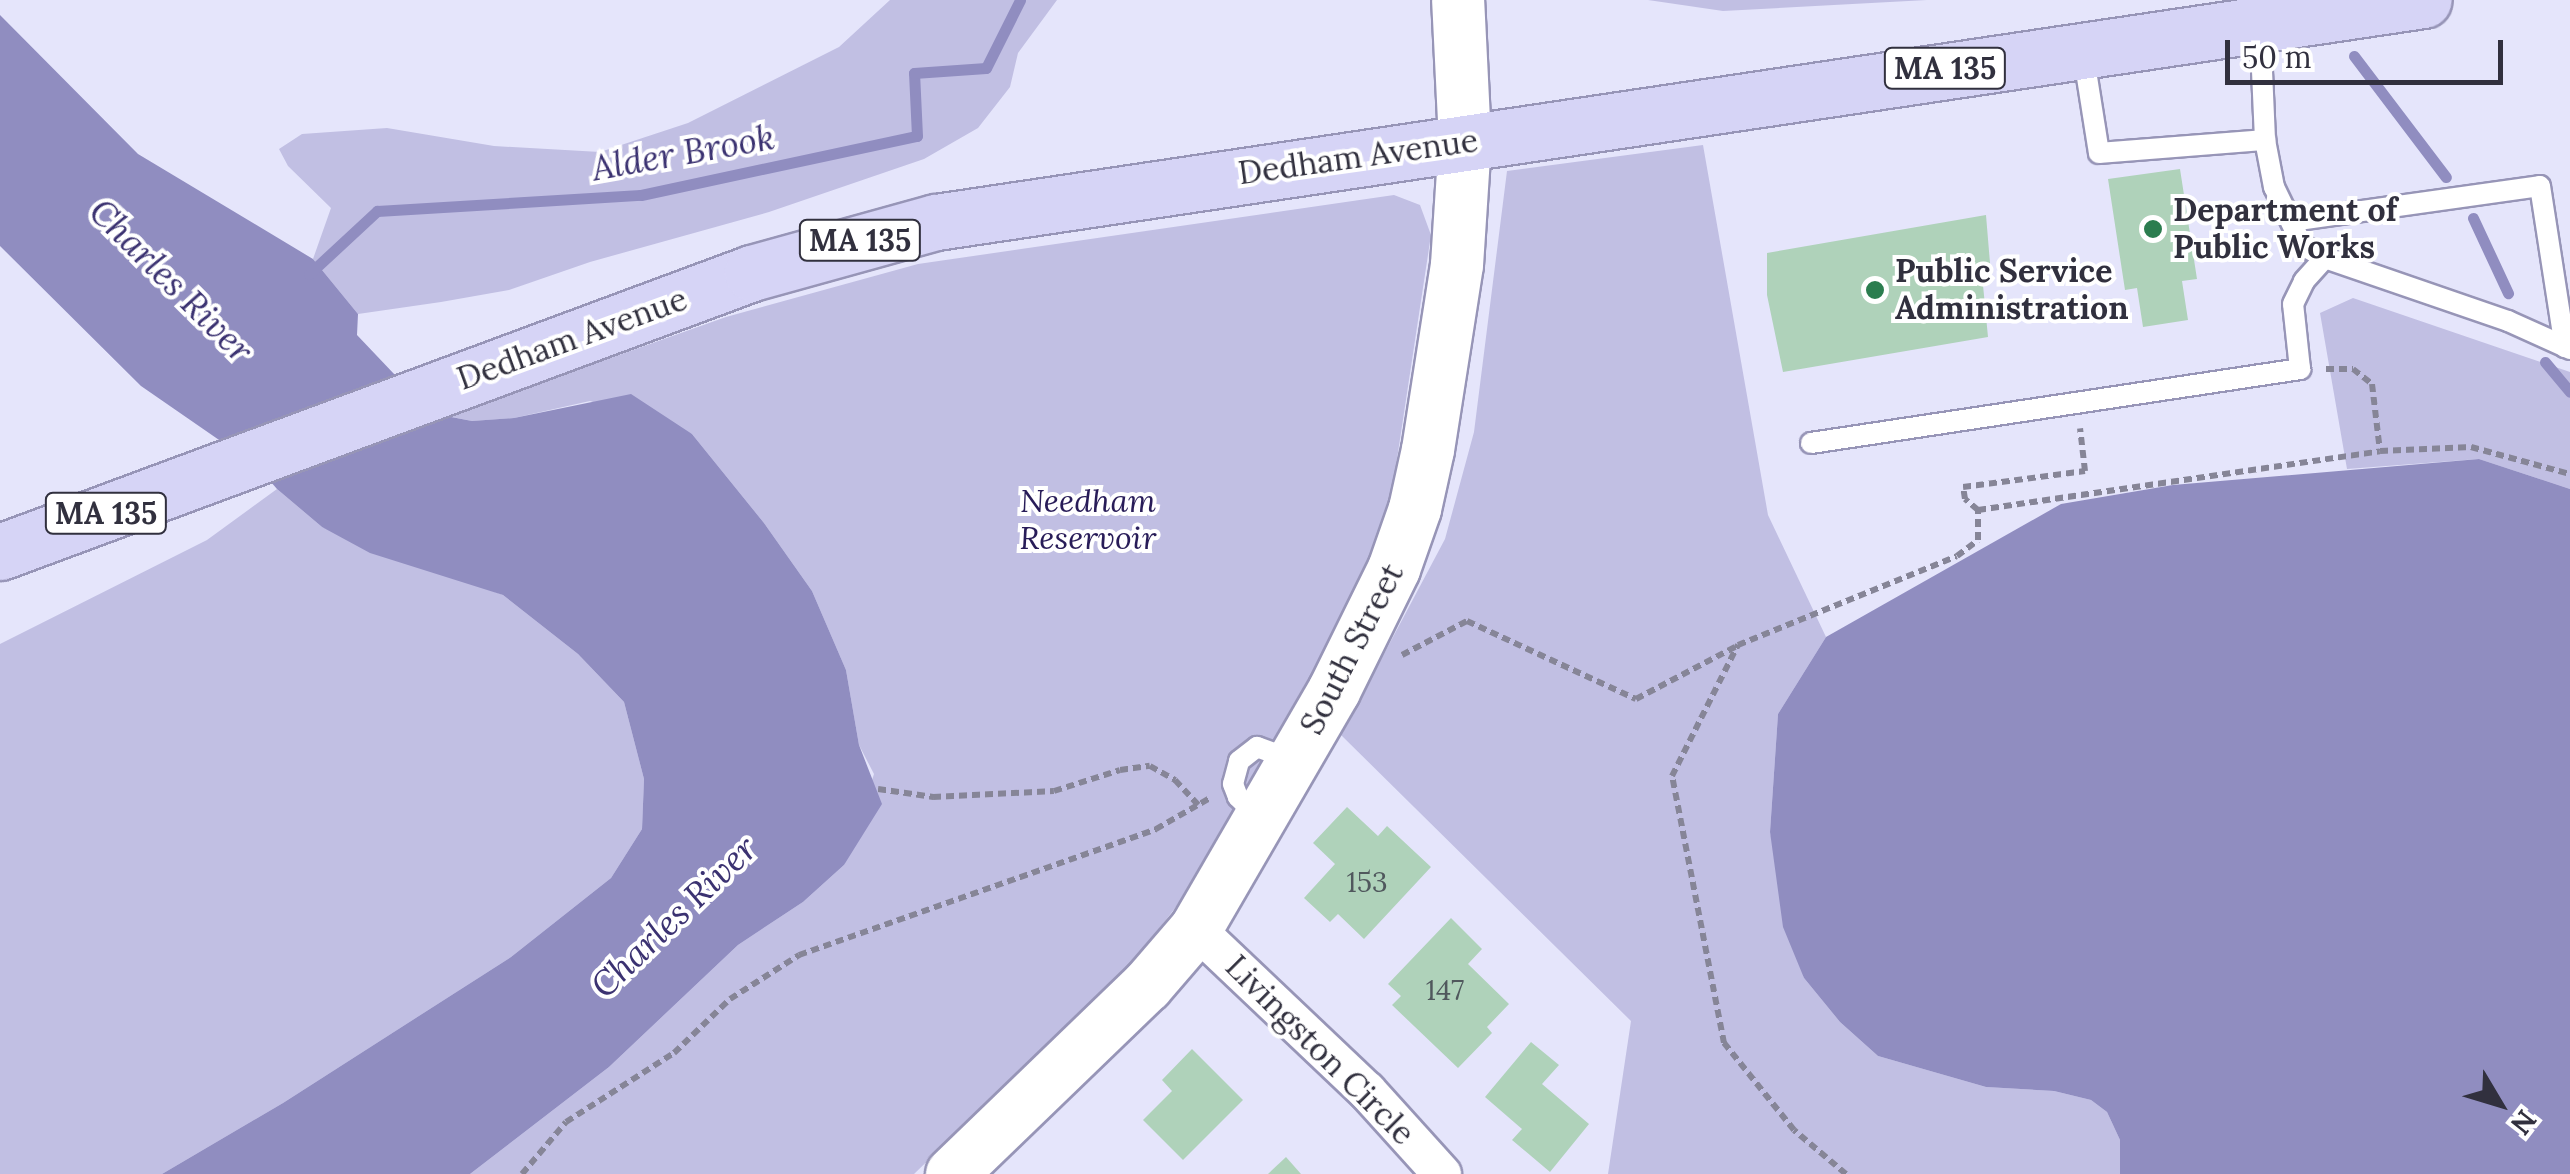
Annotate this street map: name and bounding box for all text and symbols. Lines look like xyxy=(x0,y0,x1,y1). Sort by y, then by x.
scale bar xyxy=(2230,20,2508,82)
text: 50 m xyxy=(2242,38,2312,76)
road number: MA 135 xyxy=(1882,43,2008,93)
water label: Alder Brook xyxy=(588,116,778,190)
street label: Dedham Avenue xyxy=(1236,121,1480,193)
water label: Charles River xyxy=(80,190,262,372)
place label: Department of Public Works xyxy=(2173,192,2397,267)
road number: MA 135 xyxy=(798,215,922,265)
marker: Department of Public Works xyxy=(2142,218,2164,240)
place label: Public Service Administration xyxy=(1895,253,2129,328)
marker: Public Service Administration xyxy=(1864,279,1886,301)
street label: Dedham Avenue xyxy=(452,280,692,398)
park label: Needham Reservoir xyxy=(1019,483,1157,558)
road number: MA 135 xyxy=(44,488,168,538)
street label: South Street xyxy=(1293,557,1411,741)
water label: Charles River xyxy=(582,828,766,1006)
house number: 153 xyxy=(1346,865,1388,899)
street label: Livingston Circle xyxy=(1217,947,1423,1153)
house number: 147 xyxy=(1426,973,1464,1007)
north arrow xyxy=(2450,1054,2550,1154)
text: N xyxy=(2503,1103,2544,1142)

